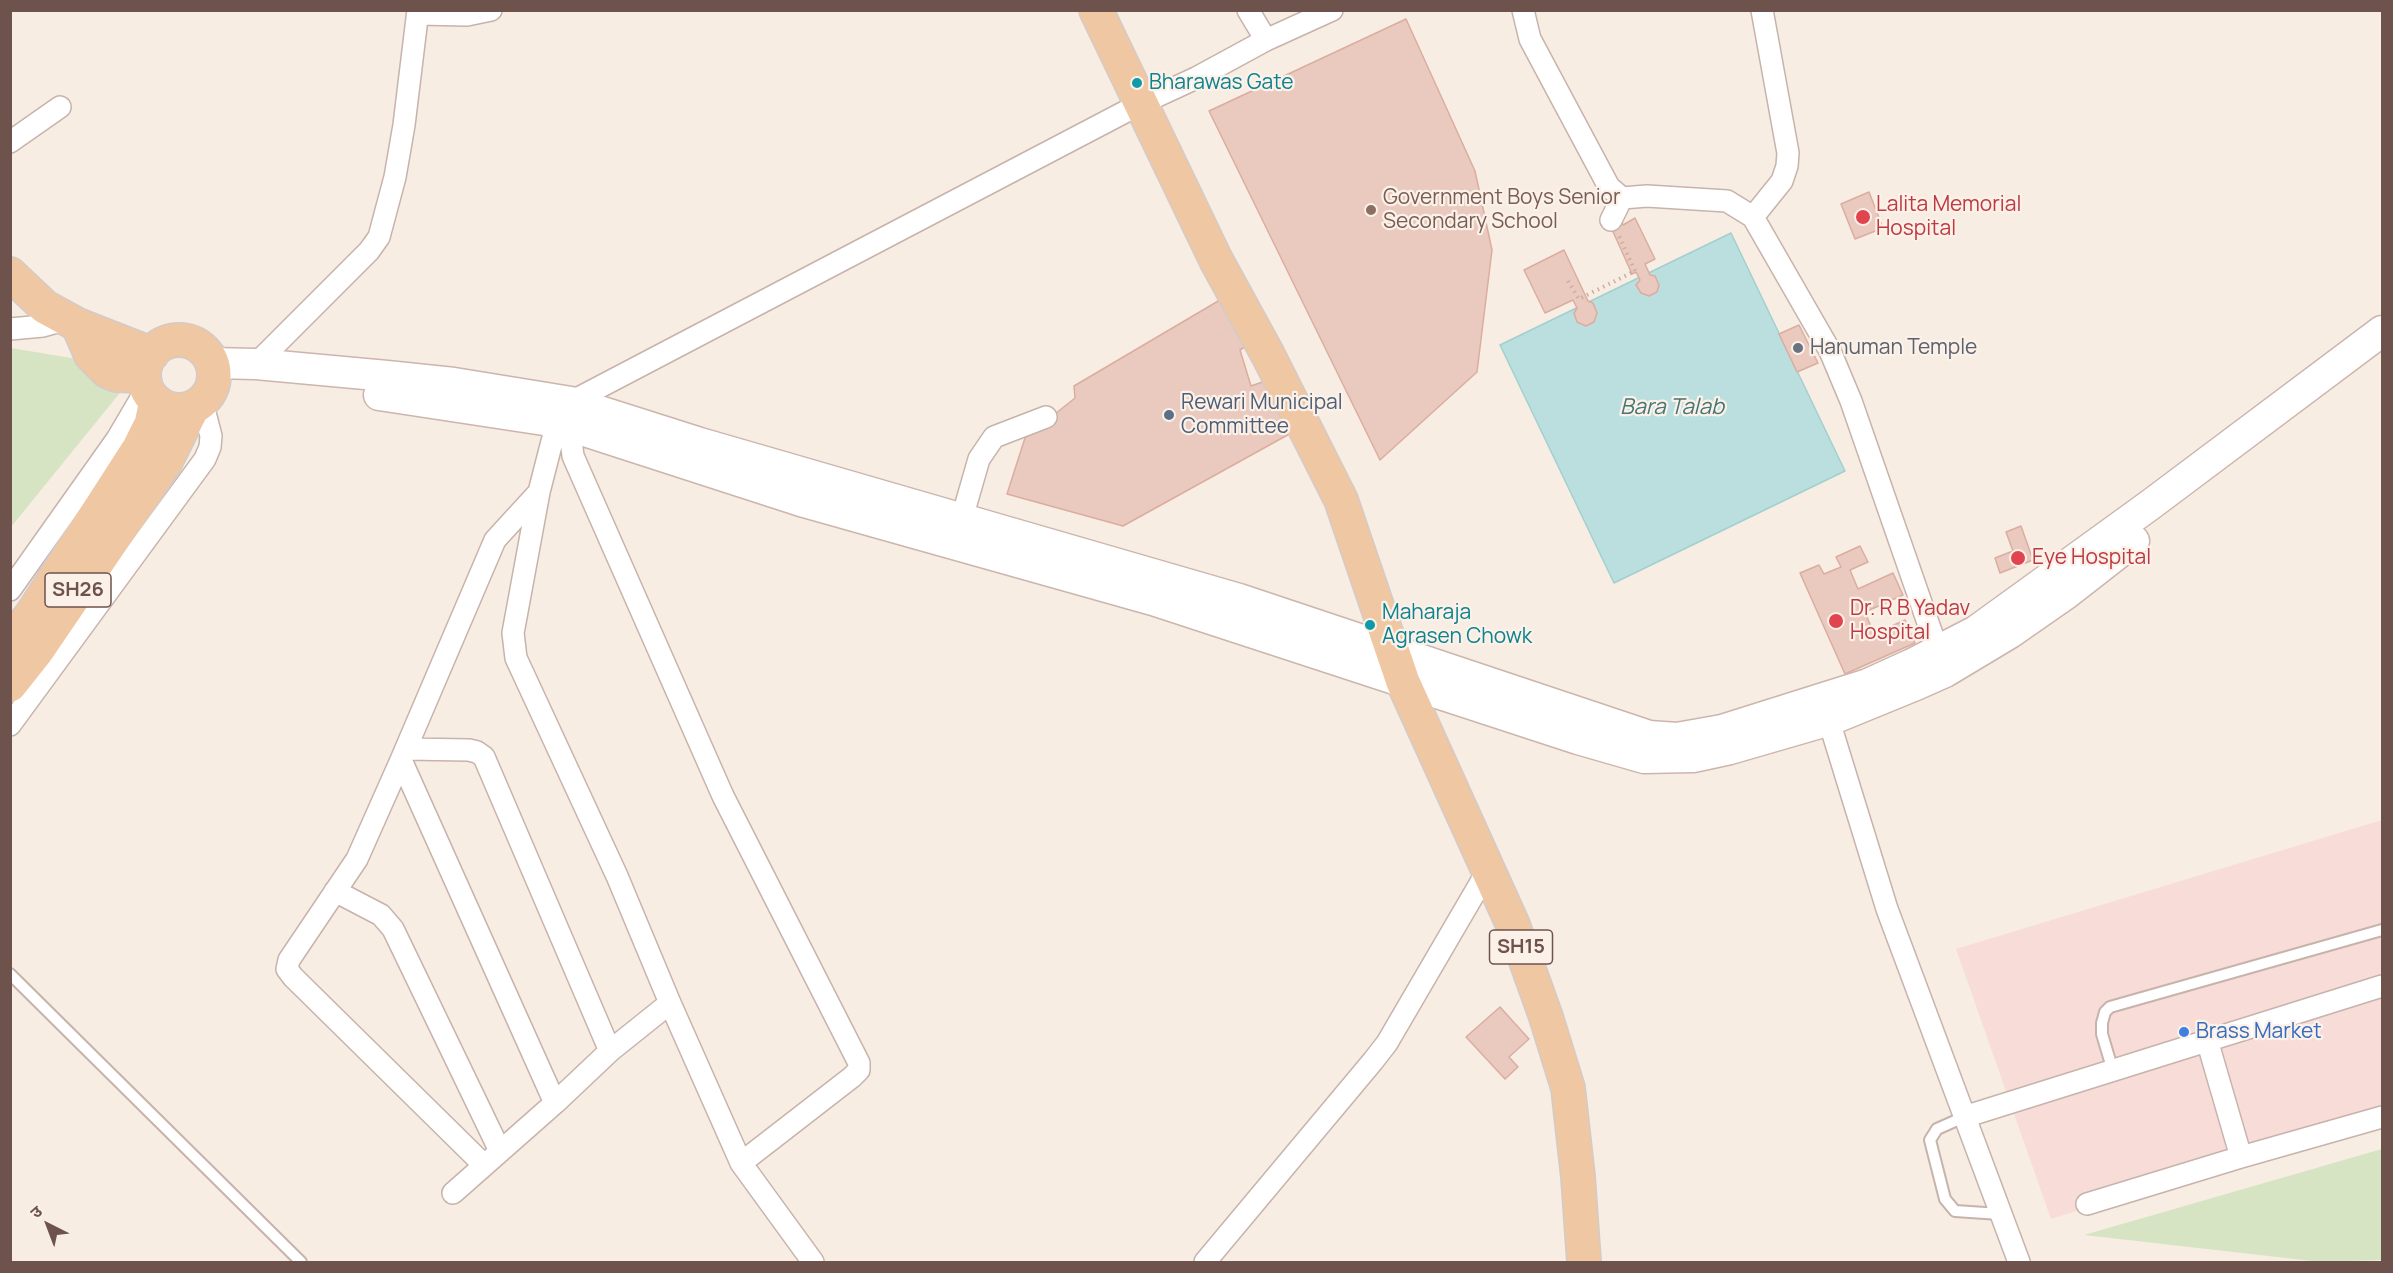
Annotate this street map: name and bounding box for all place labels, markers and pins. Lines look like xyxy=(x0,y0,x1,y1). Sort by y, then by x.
place label: Bharawas Gate xyxy=(1149,70,1294,96)
marker: Bharawas Gate xyxy=(1130,76,1144,90)
place label: Government Boys Senior Secondary School xyxy=(1383,185,1621,235)
place label: Lalita Memorial Hospital xyxy=(1876,192,2021,242)
marker: Government Boys Senior Secondary School xyxy=(1364,203,1378,217)
marker: Lalita Memorial Hospital xyxy=(1854,208,1872,226)
place label: Hanuman Temple xyxy=(1810,335,1977,361)
marker: Hanuman Temple xyxy=(1791,341,1805,355)
place label: Rewari Municipal Committee xyxy=(1181,390,1343,440)
marker: Rewari Municipal Committee xyxy=(1162,408,1176,422)
place label: Eye Hospital xyxy=(2032,545,2151,571)
marker: Eye Hospital xyxy=(2009,549,2027,567)
place label: Dr. R B Yadav Hospital xyxy=(1850,596,1970,646)
place label: Maharaja Agrasen Chowk xyxy=(1382,600,1532,650)
marker: Dr. R B Yadav Hospital xyxy=(1827,612,1845,630)
marker: Maharaja Agrasen Chowk xyxy=(1363,618,1377,632)
place label: Brass Market xyxy=(2196,1019,2322,1045)
marker: Brass Market xyxy=(2177,1025,2191,1039)

